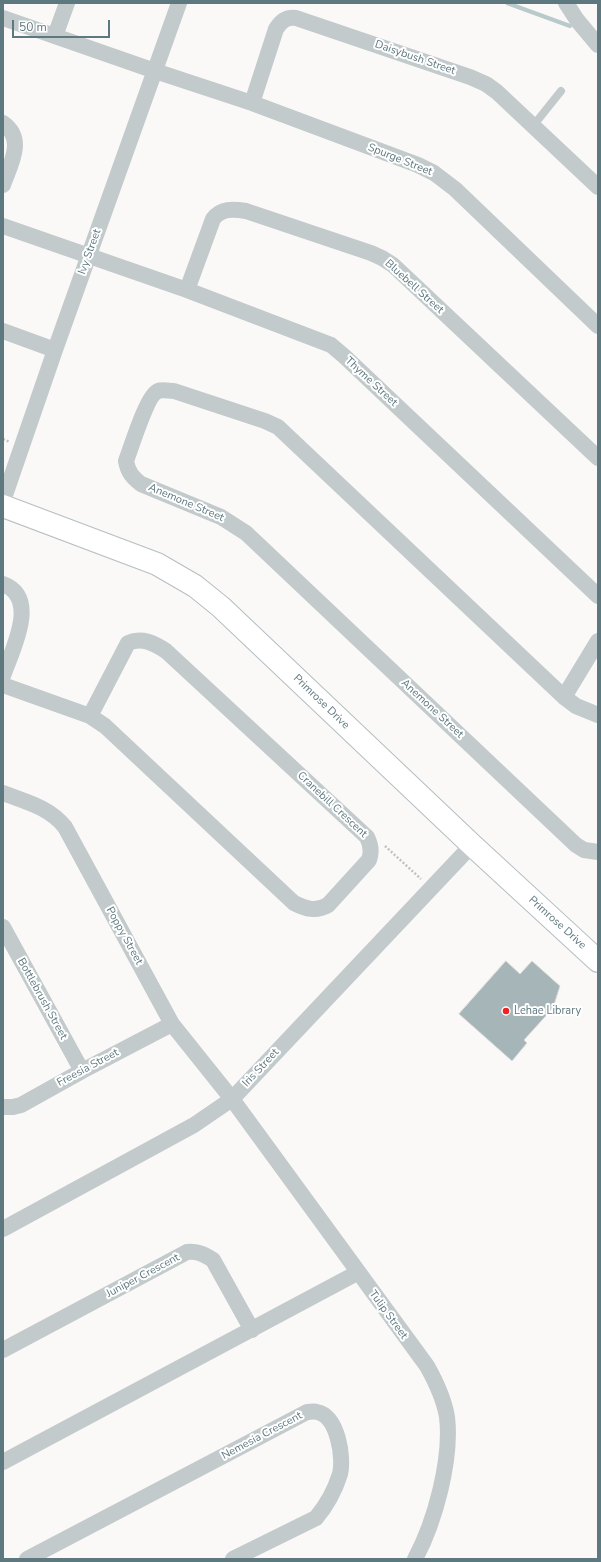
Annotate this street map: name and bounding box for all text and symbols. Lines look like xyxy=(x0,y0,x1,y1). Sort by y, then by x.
scale bar xyxy=(14,12,112,38)
text: 50 m xyxy=(19,19,47,35)
street label: Daisybush Street xyxy=(373,38,457,78)
street label: Spurge Street xyxy=(366,141,434,179)
street label: Ivy Street xyxy=(76,228,104,276)
street label: Bluebell Street xyxy=(382,257,446,317)
street label: Thyme Street xyxy=(342,354,400,410)
street label: Anemone Street xyxy=(146,481,226,525)
street label: Primrose Drive xyxy=(290,672,352,732)
street label: Anemone Street xyxy=(398,677,466,741)
street label: Cranebill Crescent xyxy=(294,769,370,841)
street label: Primrose Drive xyxy=(526,894,588,952)
street label: Poppy Street xyxy=(103,905,145,967)
street label: Bottlebrush Street xyxy=(14,956,70,1042)
place label: Lehae Library xyxy=(514,1004,581,1018)
marker: Lehae Library xyxy=(501,1006,511,1016)
street label: Freesia Street xyxy=(55,1046,121,1090)
street label: Iris Street xyxy=(240,1046,282,1090)
street label: Juniper Crescent xyxy=(104,1251,182,1301)
street label: Tulip Street xyxy=(366,1288,410,1342)
street label: Nemesia Crescent xyxy=(220,1409,304,1463)

